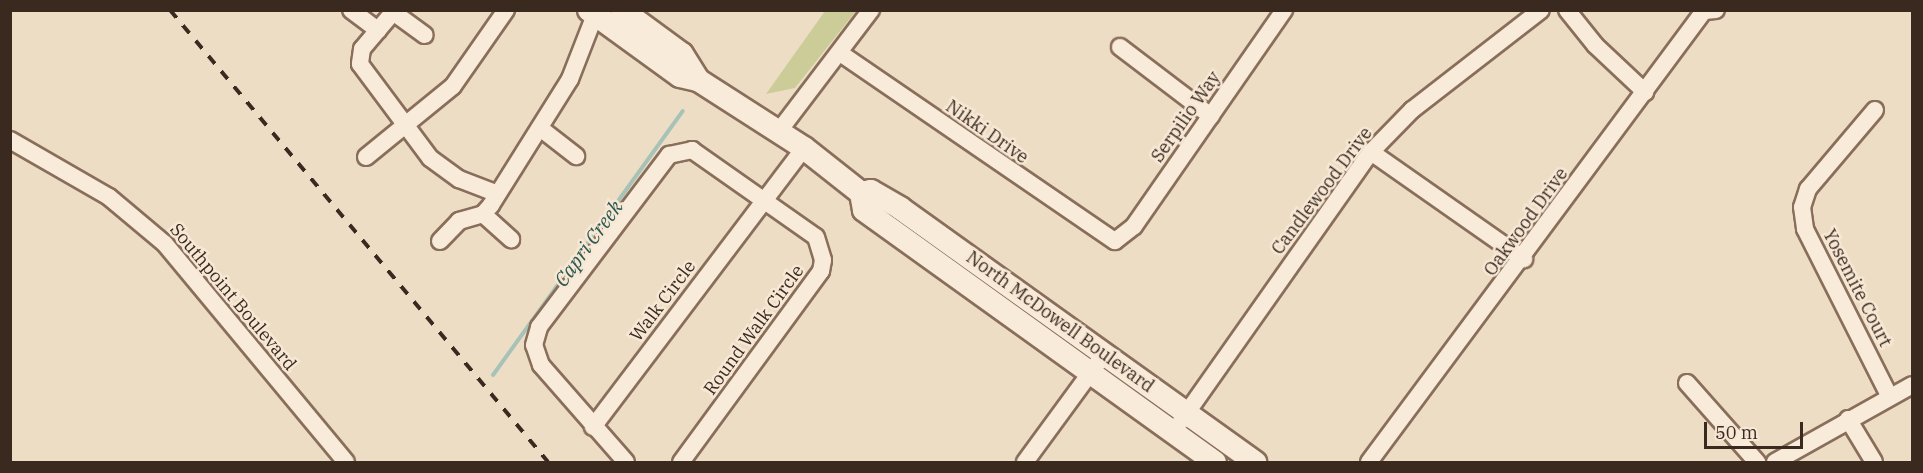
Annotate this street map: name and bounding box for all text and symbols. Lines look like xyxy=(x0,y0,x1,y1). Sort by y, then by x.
street label: Serpilio Way xyxy=(1147,67,1225,167)
street label: Nikki Drive xyxy=(941,96,1033,168)
street label: Candlewood Drive xyxy=(1267,123,1377,259)
street label: Oakwood Drive xyxy=(1480,164,1572,280)
water label: Capri Creek xyxy=(549,195,627,291)
street label: Southpoint Boulevard xyxy=(165,219,301,375)
street label: Yosemite Court xyxy=(1818,226,1896,350)
street label: North McDowell Boulevard xyxy=(962,247,1158,397)
street label: Walk Circle xyxy=(626,256,700,346)
street label: Round Walk Circle xyxy=(700,261,808,399)
scale bar xyxy=(1707,410,1806,448)
text: 50 m xyxy=(1715,421,1758,444)

